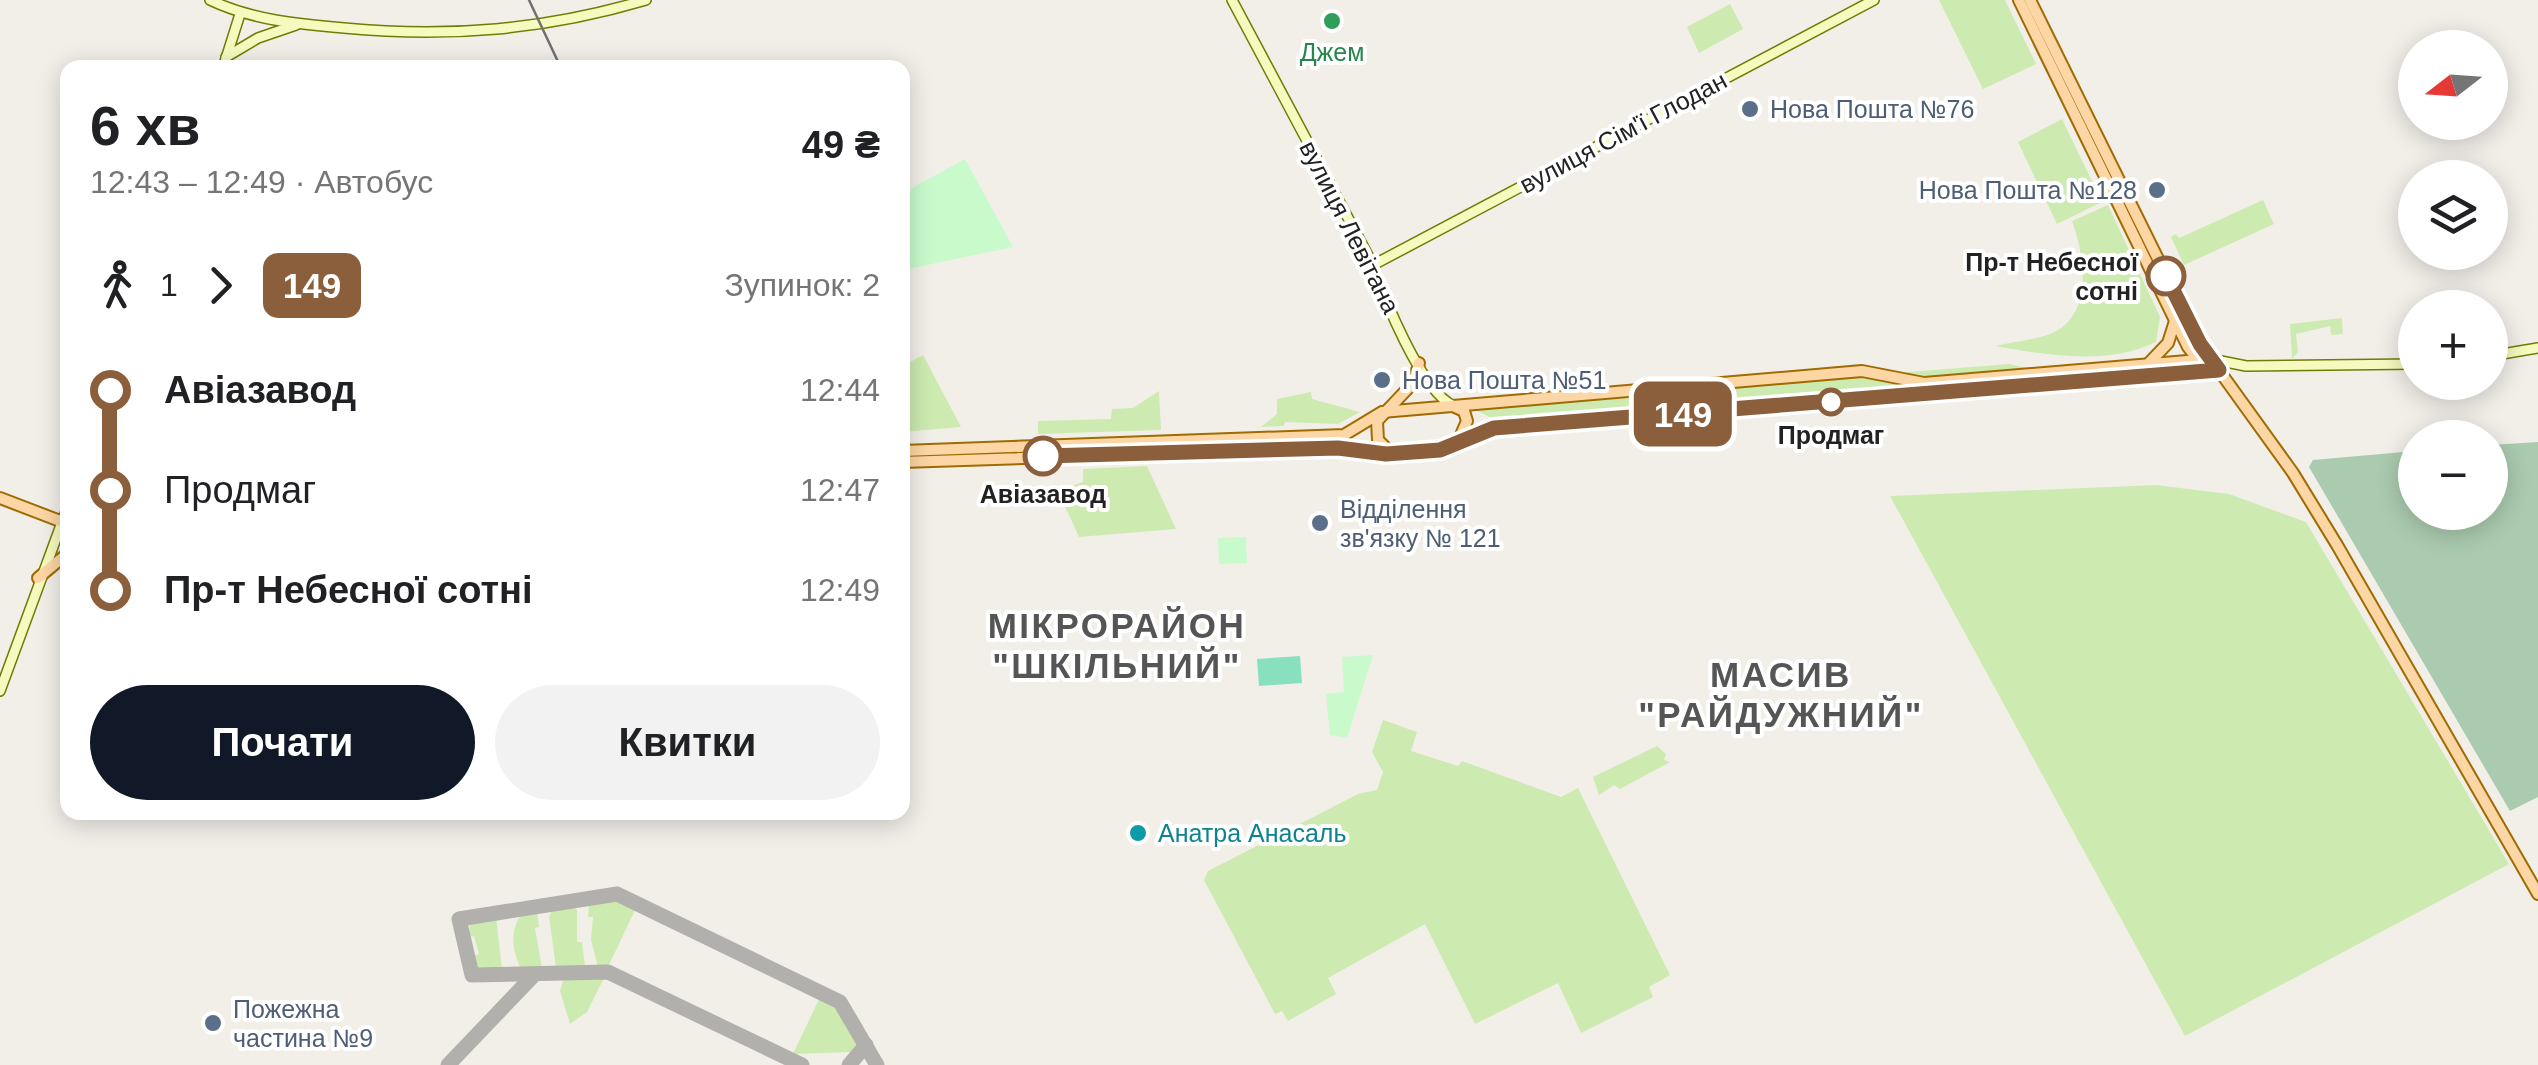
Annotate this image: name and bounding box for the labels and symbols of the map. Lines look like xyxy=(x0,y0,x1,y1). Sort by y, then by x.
marker: Джем xyxy=(1321,10,1343,32)
north arrow xyxy=(2398,30,2508,140)
place label: Джем xyxy=(1300,38,1364,66)
street label: вулиця Сім'ї Глодан xyxy=(1515,66,1731,198)
place label: Нова Пошта №76 xyxy=(1770,95,1974,123)
marker: Нова Пошта №76 xyxy=(1739,98,1761,120)
street label: вулиця Левітана xyxy=(1294,136,1406,318)
place label: Нова Пошта №128 xyxy=(1919,176,2137,204)
marker: Нова Пошта №128 xyxy=(2146,179,2168,201)
place label: Пр-т Небесної сотні xyxy=(1965,248,2139,305)
marker: Пр-т Небесної сотні xyxy=(2147,257,2185,295)
place label: Нова Пошта №51 xyxy=(1402,366,1606,394)
marker: Нова Пошта №51 xyxy=(1371,369,1393,391)
line badge: 149 xyxy=(1626,382,1740,446)
marker: Продмаг xyxy=(1818,389,1844,415)
place label: Продмаг xyxy=(1778,421,1884,449)
marker: Авіазавод xyxy=(1024,437,1062,475)
place label: Авіазавод xyxy=(980,480,1106,508)
place label: Відділення зв'язку № 121 xyxy=(1340,495,1501,552)
marker: Відділення зв'язку № 121 xyxy=(1309,512,1331,534)
district label: МІКРОРАЙОН "ШКІЛЬНИЙ" xyxy=(988,606,1246,685)
district label: МАСИВ "РАЙДУЖНИЙ" xyxy=(1638,655,1924,734)
place label: Анатра Анасаль xyxy=(1158,819,1346,847)
marker: Анатра Анасаль xyxy=(1127,822,1149,844)
place label: Пожежна частина №9 xyxy=(233,995,373,1052)
marker: Пожежна частина №9 xyxy=(202,1012,224,1034)

